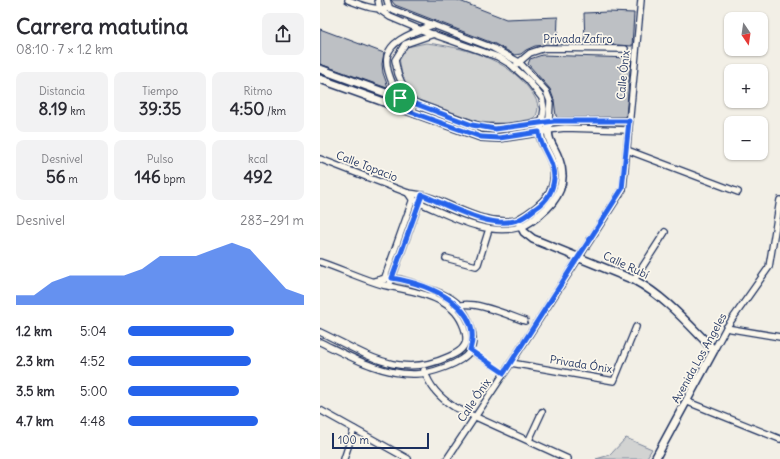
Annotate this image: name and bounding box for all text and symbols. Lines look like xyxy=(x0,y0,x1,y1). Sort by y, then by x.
text: Carrera matutina xyxy=(16,12,188,40)
north arrow xyxy=(724,12,768,56)
map controls xyxy=(724,12,768,160)
button: share xyxy=(262,13,304,55)
street label: Privada Zafiro xyxy=(543,32,613,46)
text: 08:10 · 7 × 1.2 km xyxy=(16,41,113,58)
street label: Calle Ónix xyxy=(612,49,633,100)
button: + xyxy=(724,64,768,108)
pin xyxy=(383,81,417,115)
text: Distancia xyxy=(39,84,85,98)
text: Tiempo xyxy=(142,84,178,98)
text: Ritmo xyxy=(244,84,273,98)
icon: arrive xyxy=(389,87,411,109)
text: 8.19 xyxy=(38,98,68,120)
text: 39:35 xyxy=(139,98,181,120)
text: 4:50 xyxy=(230,98,264,120)
text: km xyxy=(68,104,86,118)
text: /km xyxy=(264,104,286,118)
button: − xyxy=(724,116,768,160)
street label: Calle Topacio xyxy=(334,148,400,184)
text: Desnivel xyxy=(41,152,83,166)
text: Pulso xyxy=(147,152,173,166)
text: kcal xyxy=(248,152,268,166)
text: 56 xyxy=(46,166,66,188)
text: 146 xyxy=(135,166,161,188)
text: 492 xyxy=(244,166,272,188)
text: m xyxy=(66,172,78,186)
text: bpm xyxy=(161,172,186,186)
text: Desnivel xyxy=(16,212,65,229)
text: 283–291 m xyxy=(240,212,304,229)
street label: Calle Rubí xyxy=(601,248,652,282)
street label: Avenida Los Angeles xyxy=(668,310,730,406)
text: 1.2 km xyxy=(16,323,52,340)
text: 5:04 xyxy=(80,323,106,340)
street label: Privada Ónix xyxy=(549,351,614,376)
text: 2.3 km xyxy=(16,353,54,370)
text: 4:52 xyxy=(80,353,105,370)
street label: Calle Ónix xyxy=(453,374,494,425)
text: 3.5 km xyxy=(16,383,55,400)
text: 5:00 xyxy=(80,383,108,400)
text: 4.7 km xyxy=(16,413,54,430)
text: 4:48 xyxy=(80,413,105,430)
scale bar xyxy=(332,431,429,450)
text: 100 m xyxy=(338,433,369,447)

